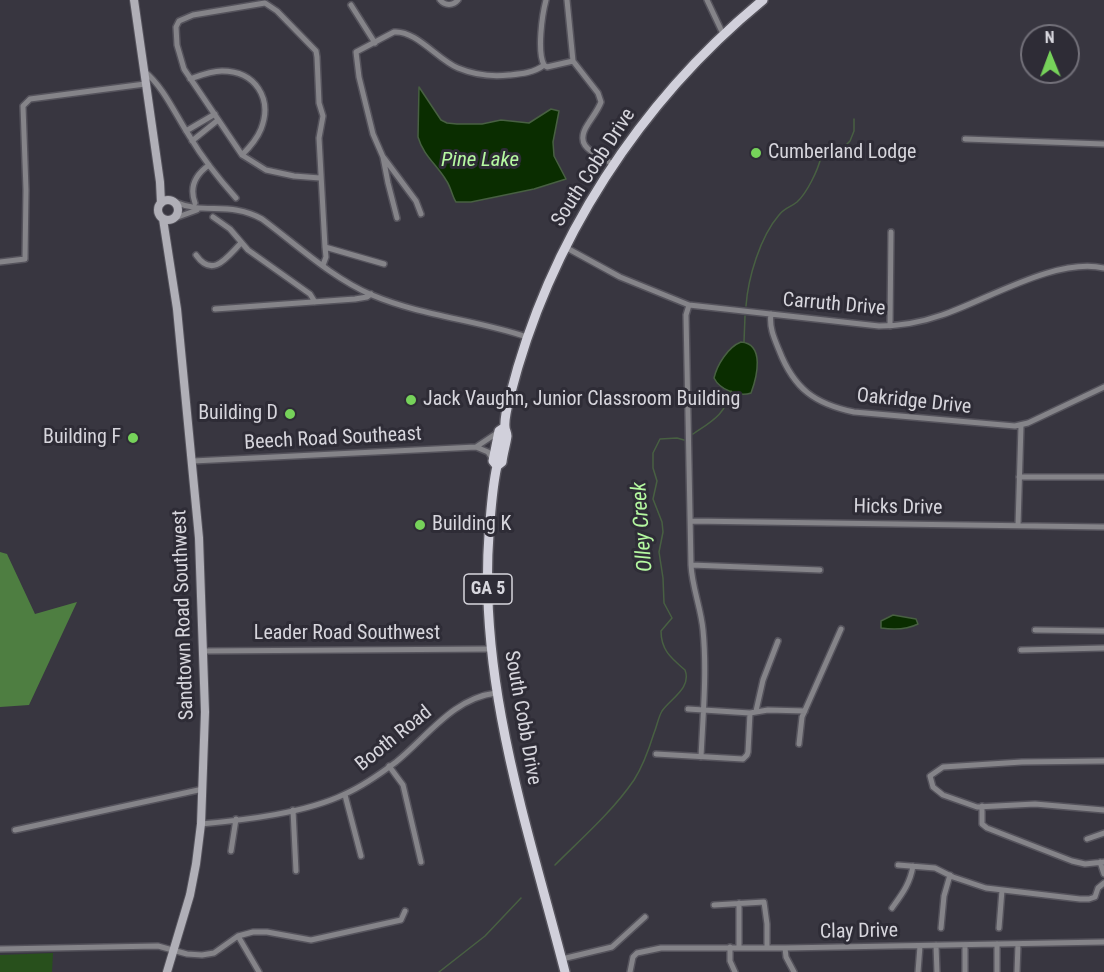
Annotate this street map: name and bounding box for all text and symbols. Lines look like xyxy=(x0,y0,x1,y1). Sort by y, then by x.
north arrow xyxy=(1020,24,1080,84)
text: N xyxy=(1045,28,1055,47)
street label: South Cobb Drive xyxy=(547,105,641,231)
place label: Cumberland Lodge xyxy=(768,141,916,165)
marker: Cumberland Lodge xyxy=(749,146,763,160)
water label: Pine Lake xyxy=(441,148,519,174)
street label: Carruth Drive xyxy=(782,289,886,321)
street label: Oakridge Drive xyxy=(856,384,972,420)
place label: Jack Vaughn, Junior Classroom Building xyxy=(423,388,740,412)
marker: Jack Vaughn, Junior Classroom Building xyxy=(404,393,418,407)
place label: Building D xyxy=(198,402,278,426)
marker: Building D xyxy=(283,407,297,421)
street label: Beech Road Southeast xyxy=(244,422,422,456)
place label: Building F xyxy=(43,426,121,450)
marker: Building F xyxy=(126,431,140,445)
water label: Olley Creek xyxy=(627,481,659,573)
street label: Hicks Drive xyxy=(853,495,943,521)
street label: Sandtown Road Southwest xyxy=(168,509,200,721)
place label: Building K xyxy=(432,513,511,537)
marker: Building K xyxy=(413,518,427,532)
road number: GA 5 xyxy=(464,574,512,604)
street label: Leader Road Southwest xyxy=(254,622,440,646)
street label: South Cobb Drive xyxy=(498,649,546,787)
street label: Booth Road xyxy=(351,701,437,777)
street label: Clay Drive xyxy=(820,919,898,945)

